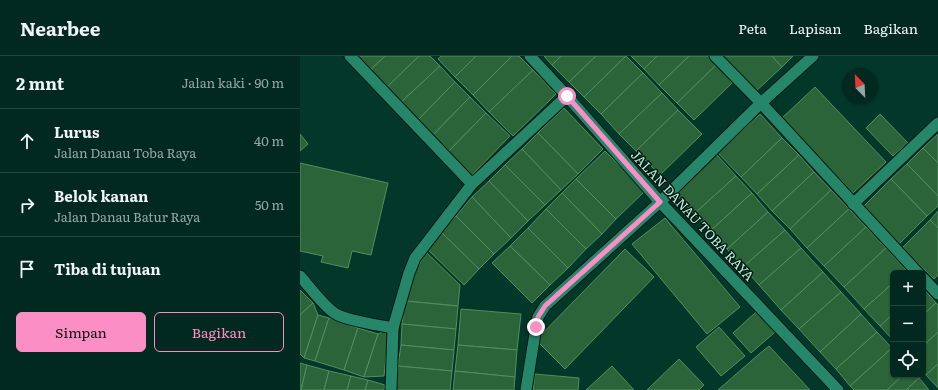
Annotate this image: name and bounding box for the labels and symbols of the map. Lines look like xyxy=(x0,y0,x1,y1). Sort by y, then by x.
north arrow xyxy=(842,68,878,104)
route start xyxy=(558,87,576,105)
street label: JALAN DANAU TOBA RAYA xyxy=(627,145,759,285)
route end xyxy=(527,318,545,336)

